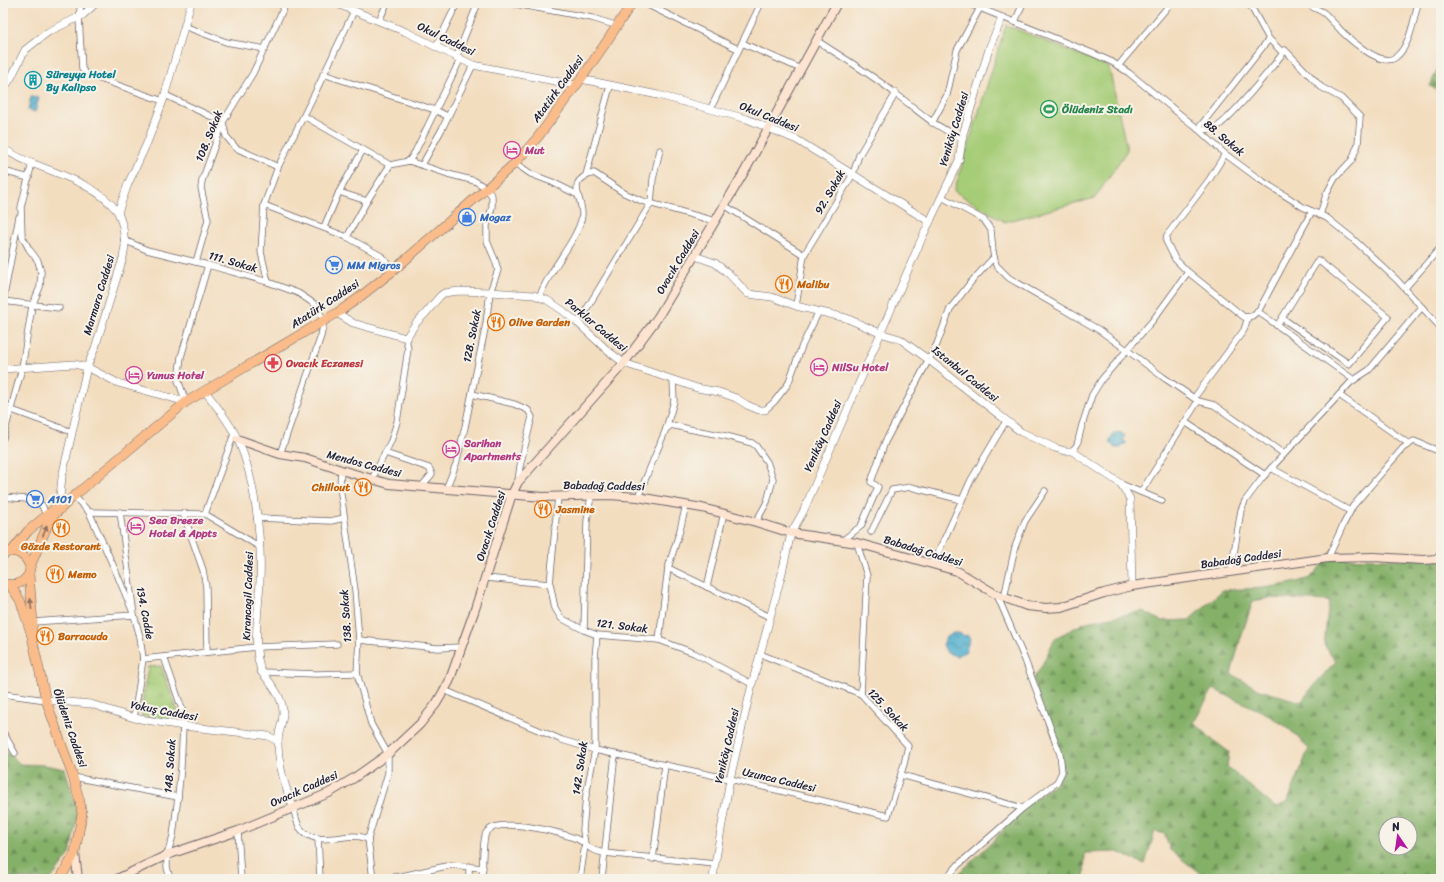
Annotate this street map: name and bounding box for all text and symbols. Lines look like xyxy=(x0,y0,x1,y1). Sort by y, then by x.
street label: Okul Caddesi xyxy=(414,17,479,62)
street label: Atatürk Caddesi xyxy=(526,51,590,127)
place label: Süreyya Hotel By Kalipso xyxy=(45,65,116,97)
building icon: Süreyya Hotel By Kalipso xyxy=(23,70,43,90)
street label: Yeniköy Caddesi xyxy=(934,89,975,168)
street label: Okul Caddesi xyxy=(737,97,802,138)
sports icon: Ölüdeniz Stadı xyxy=(1039,99,1059,119)
place label: Ölüdeniz Stadı xyxy=(1061,100,1133,119)
street label: 108. Sokak xyxy=(190,107,228,165)
street label: 88. Sokak xyxy=(1199,115,1249,161)
hotel icon: Mut xyxy=(502,140,522,160)
place label: Mut xyxy=(524,141,545,160)
street label: 92. Sokak xyxy=(810,166,851,218)
shop icon: Mogaz xyxy=(457,207,477,227)
place label: Mogaz xyxy=(479,208,512,227)
street label: Ovacık Caddesi xyxy=(651,225,705,298)
street label: 111. Sokak xyxy=(206,246,260,278)
street label: Marmara Caddesi xyxy=(78,252,121,337)
supermarket icon: MM Migros xyxy=(324,255,344,275)
place label: MM Migros xyxy=(346,256,401,275)
street label: Atatürk Caddesi xyxy=(286,274,364,334)
restaurant icon: Malibu xyxy=(774,274,794,294)
place label: Malibu xyxy=(796,275,830,294)
street label: Parklar Caddesi xyxy=(561,293,632,357)
street label: 128. Sokak xyxy=(458,308,486,364)
restaurant icon: Olive Garden xyxy=(486,312,506,332)
place label: Olive Garden xyxy=(508,313,570,332)
street label: Istanbul Caddesi xyxy=(927,340,1003,408)
pharmacy icon: Ovacık Eczanesi xyxy=(263,353,283,373)
place label: Ovacık Eczanesi xyxy=(285,354,364,373)
hotel icon: NilSu Hotel xyxy=(809,357,829,377)
place label: NilSu Hotel xyxy=(831,358,889,377)
hotel icon: Yunus Hotel xyxy=(124,365,144,385)
place label: Yunus Hotel xyxy=(147,366,205,385)
street label: Yeniköy Caddesi xyxy=(799,396,848,475)
place label: Sarihan Apartments xyxy=(463,434,522,466)
hotel icon: Sarihan Apartments xyxy=(441,439,461,459)
street label: Mendos Caddesi xyxy=(325,445,404,483)
street label: Babadağ Caddesi xyxy=(563,476,646,496)
restaurant icon: Chillout xyxy=(353,477,373,497)
place label: Chillout xyxy=(311,478,350,497)
street label: Ovacık Caddesi xyxy=(471,488,512,564)
supermarket icon: A101 xyxy=(25,489,45,509)
place label: A101 xyxy=(47,490,72,509)
restaurant icon: Jasmine xyxy=(533,499,553,519)
place label: Jasmine xyxy=(555,500,595,519)
place label: Sea Breeze Hotel & Appts xyxy=(148,511,217,543)
hotel icon: Sea Breeze Hotel & Appts xyxy=(126,516,146,536)
restaurant icon: Gözde Restorant xyxy=(51,518,71,538)
one-way arrow xyxy=(42,525,48,536)
street label: Babadağ Caddesi xyxy=(881,530,966,572)
place label: Gözde Restorant xyxy=(20,537,101,556)
street label: Babadağ Caddesi xyxy=(1199,544,1284,574)
street label: Kırancagil Caddesi xyxy=(237,550,259,641)
restaurant icon: Memo xyxy=(45,564,65,584)
place label: Memo xyxy=(67,565,97,584)
street label: 134. Cadde xyxy=(131,585,159,641)
street label: 138. Sokak xyxy=(335,589,357,643)
one-way arrow xyxy=(28,598,34,610)
street label: 121. Sokak xyxy=(595,613,649,639)
restaurant icon: Barracuda xyxy=(35,626,55,646)
place label: Barracuda xyxy=(58,627,108,646)
street label: 125. Sokak xyxy=(863,684,913,736)
street label: Ölüdeniz Caddesi xyxy=(48,686,93,771)
street label: Yokuş Caddesi xyxy=(129,695,200,727)
street label: Yeniköy Caddesi xyxy=(709,706,745,785)
street label: 148. Sokak xyxy=(159,738,181,794)
street label: 142. Sokak xyxy=(567,740,593,796)
street label: Uzunca Caddesi xyxy=(740,762,819,798)
street label: Ovacık Caddesi xyxy=(267,765,342,812)
north arrow xyxy=(1378,816,1418,856)
text: N xyxy=(1389,817,1402,837)

